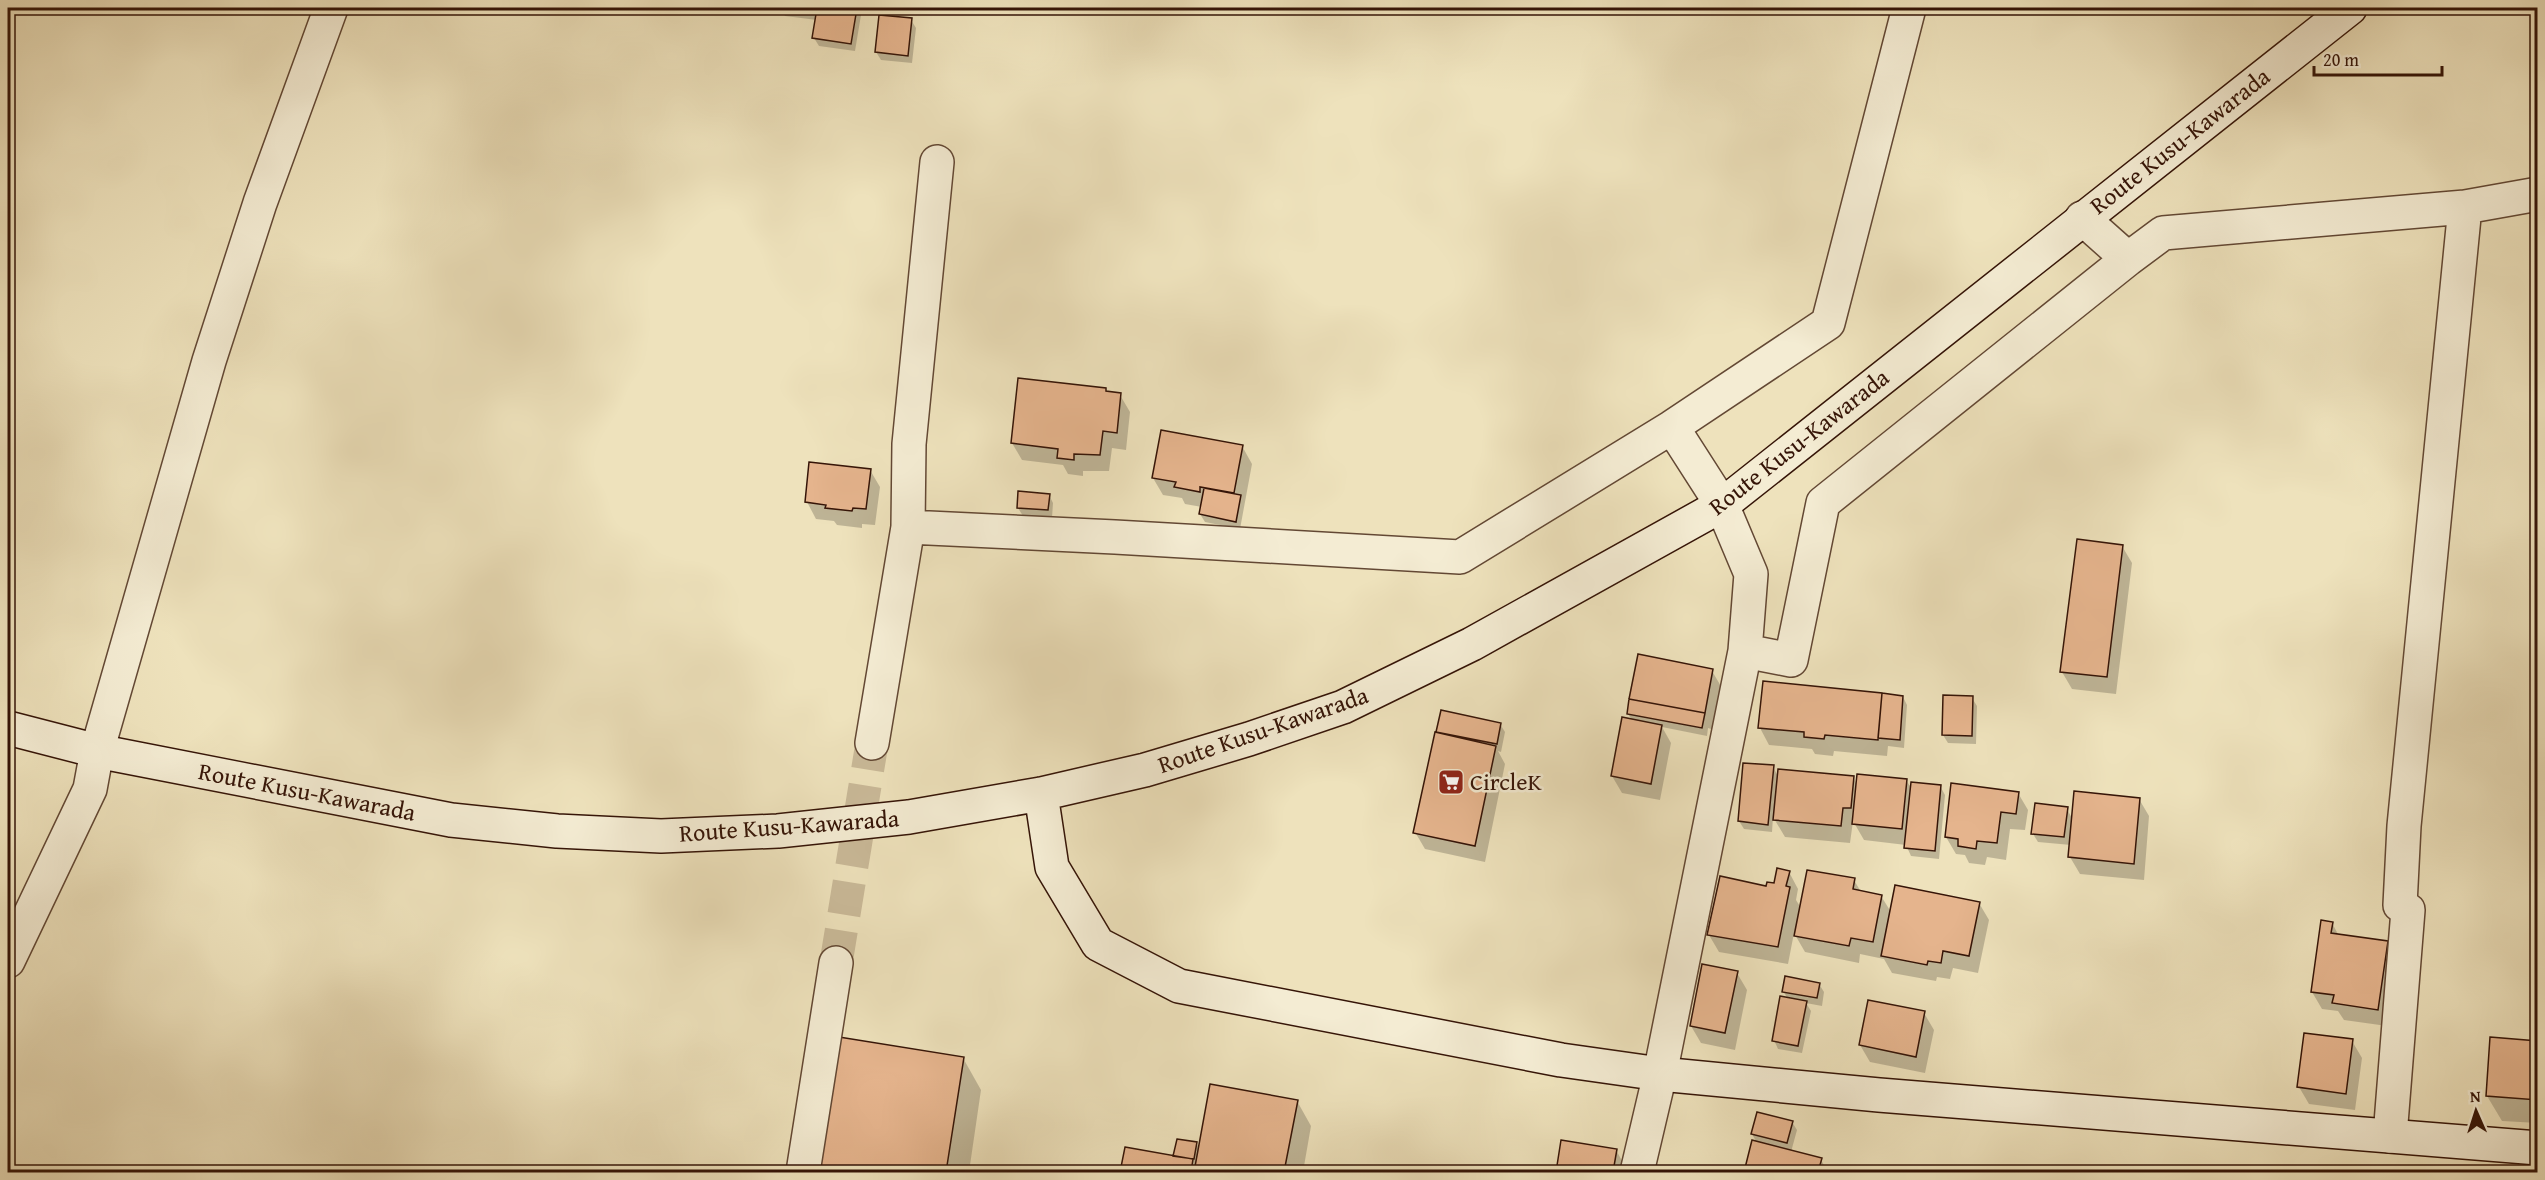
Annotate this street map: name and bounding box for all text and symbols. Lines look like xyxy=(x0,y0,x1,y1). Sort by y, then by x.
scale bar xyxy=(2314,39,2442,77)
text: 20 m xyxy=(2323,46,2359,73)
street label: Route Kusu-Kawarada xyxy=(2082,59,2278,222)
street label: Route Kusu-Kawarada xyxy=(1701,360,1897,523)
street label: Route Kusu-Kawarada xyxy=(1153,677,1373,782)
street label: Route Kusu-Kawarada xyxy=(196,753,419,830)
place label: CircleK xyxy=(1470,764,1543,799)
supermarket icon: CircleK xyxy=(1436,767,1466,797)
street label: Route Kusu-Kawarada xyxy=(678,800,901,851)
north arrow xyxy=(2446,1081,2506,1141)
text: N xyxy=(2469,1084,2481,1108)

